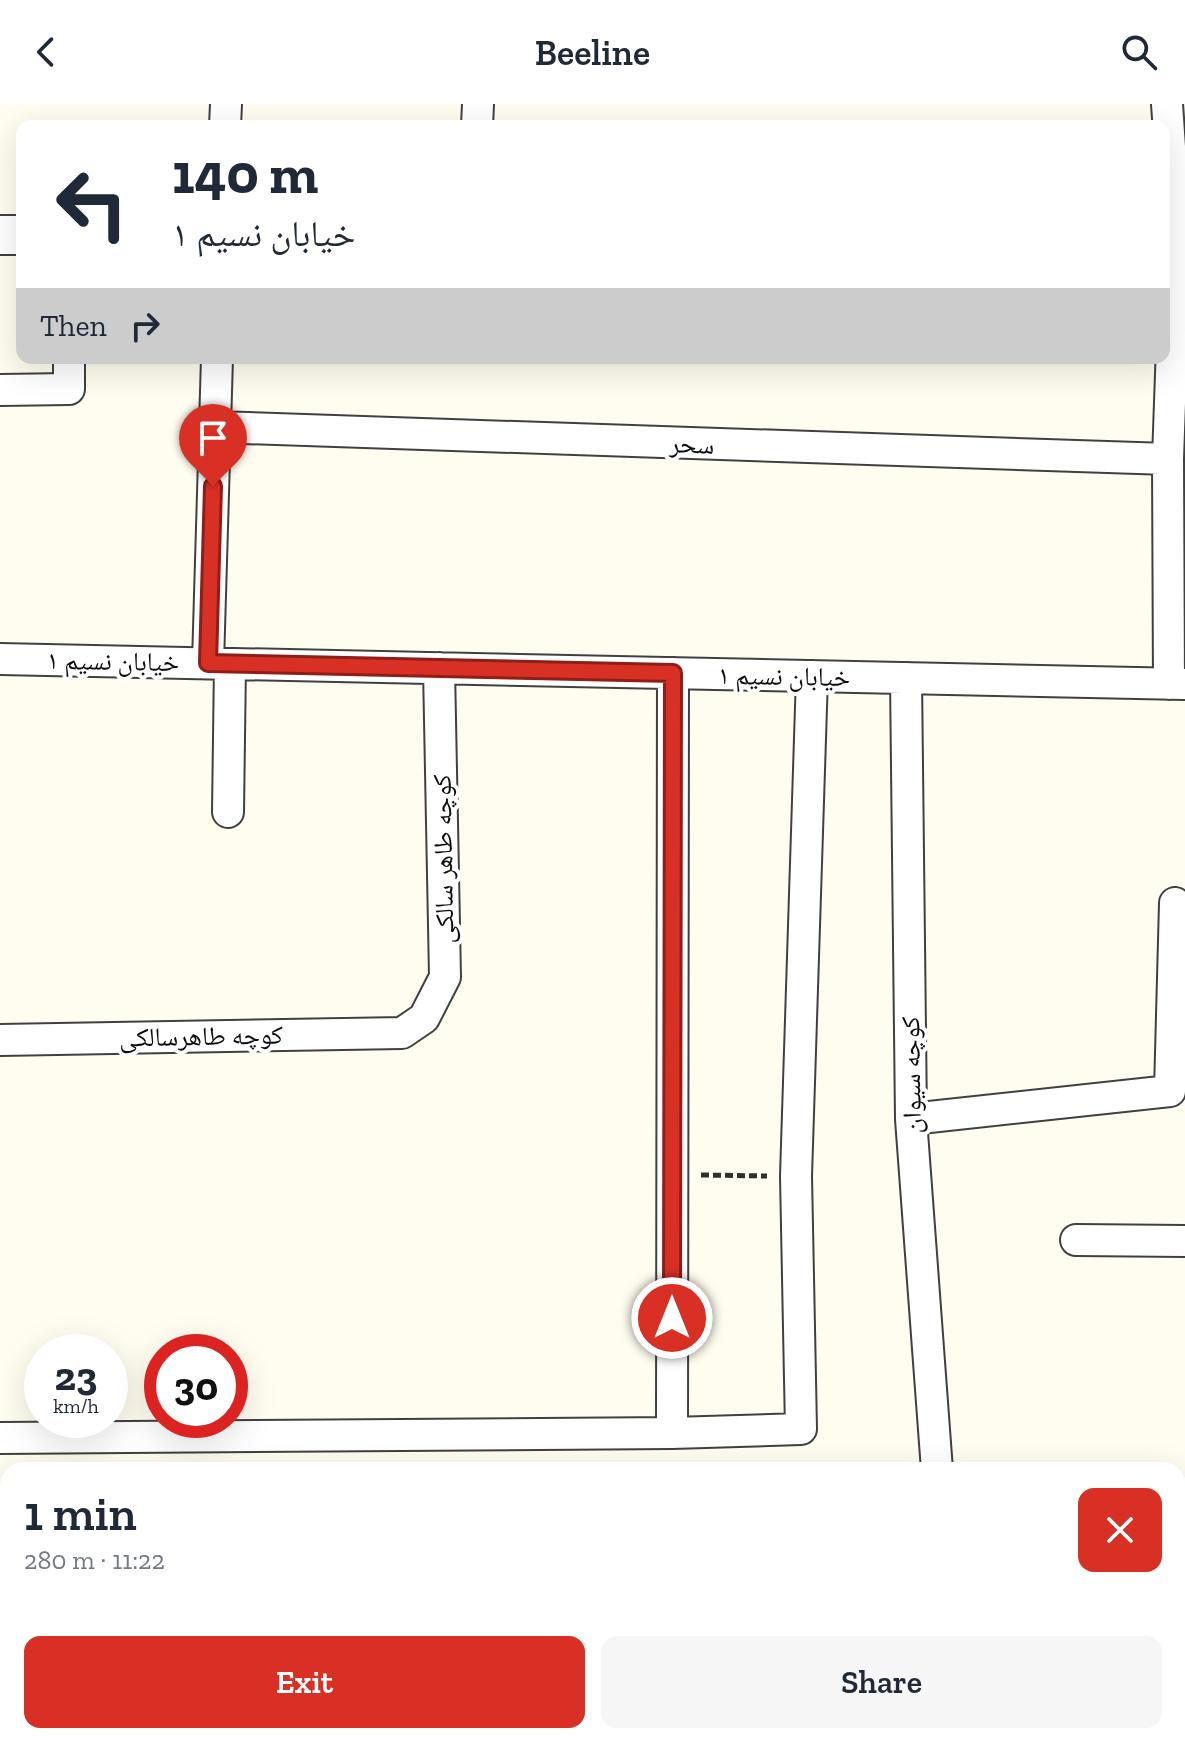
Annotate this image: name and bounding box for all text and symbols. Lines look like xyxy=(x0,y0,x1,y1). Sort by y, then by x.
icon: back xyxy=(24,30,68,74)
icon: search xyxy=(1117,30,1161,74)
text: Beeline xyxy=(535,31,650,74)
text: 140 m xyxy=(172,140,318,207)
icon: left xyxy=(40,152,144,256)
text: خیابان نسیم ۱ xyxy=(172,212,355,255)
icon: right xyxy=(123,304,167,348)
text: Then xyxy=(40,308,107,344)
pin xyxy=(179,404,247,486)
icon: arrive xyxy=(191,416,235,460)
street label: سحر xyxy=(668,427,715,461)
street label: خیابان نسیم ۱ xyxy=(47,644,179,679)
street label: خیابان نسیم ۱ xyxy=(718,659,850,694)
street label: کوچه طاهر سالکی xyxy=(426,774,460,944)
street label: کوچه سیوان xyxy=(894,1016,928,1134)
street label: کوچه طاهرسالکی xyxy=(119,1019,283,1053)
position arrow xyxy=(630,1276,714,1360)
speed limit sign: 30 xyxy=(144,1334,248,1438)
text: 23 xyxy=(55,1352,97,1400)
text: km/h xyxy=(53,1394,99,1418)
text: 1 min xyxy=(24,1485,137,1542)
button: close xyxy=(1078,1488,1162,1572)
text: 280 m · 11:22 xyxy=(24,1544,165,1576)
button: Exit xyxy=(24,1636,585,1728)
button: Share xyxy=(601,1636,1162,1728)

